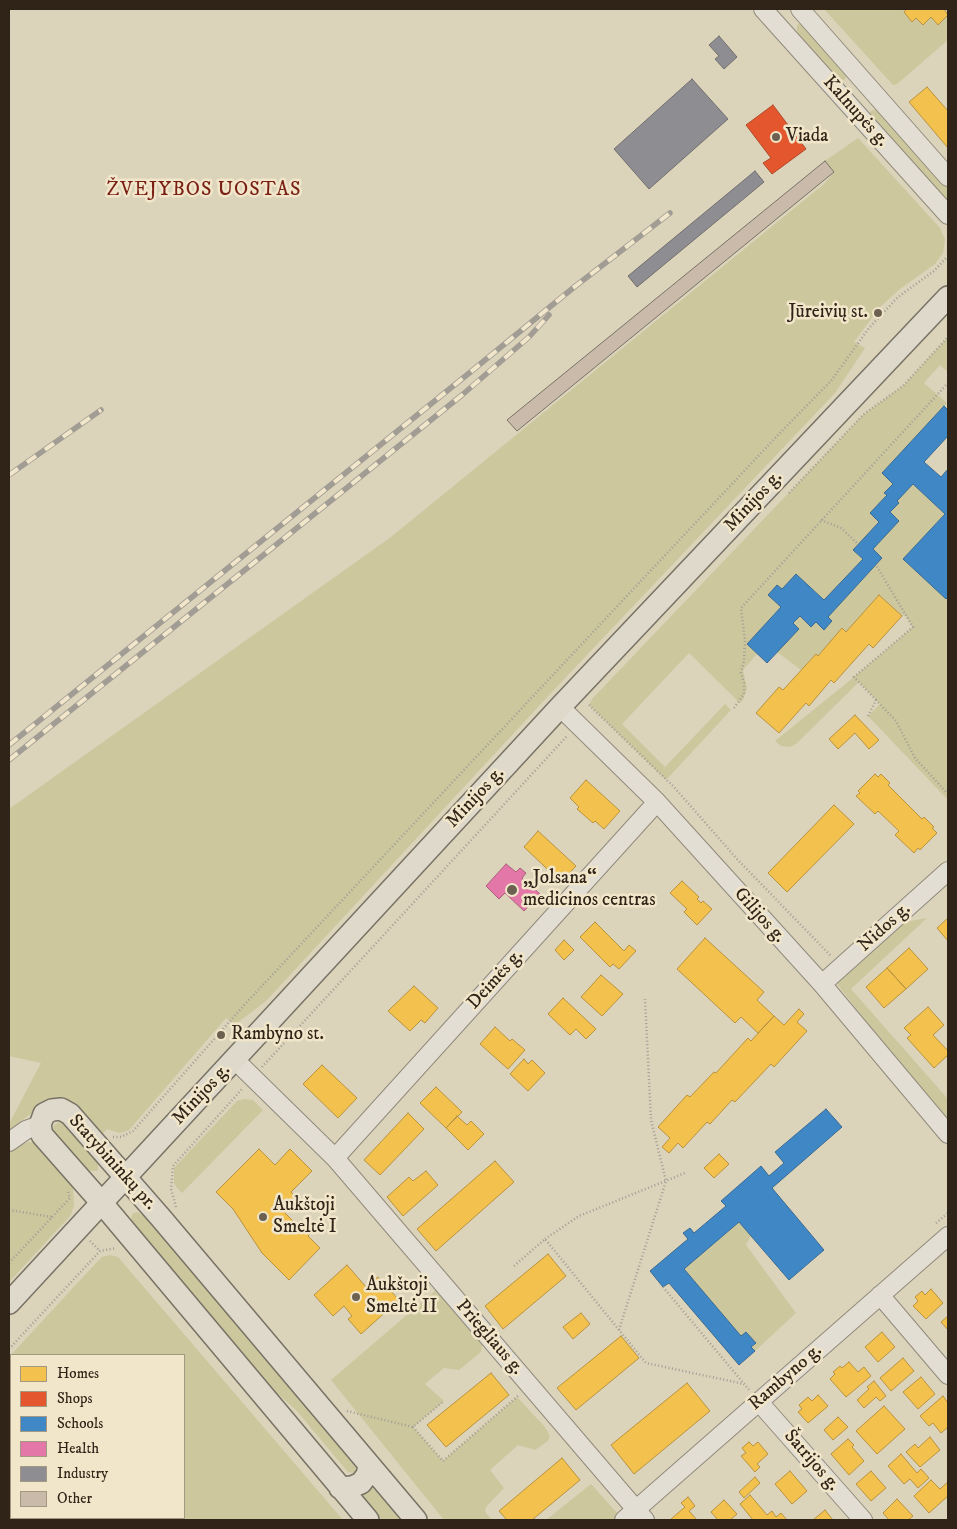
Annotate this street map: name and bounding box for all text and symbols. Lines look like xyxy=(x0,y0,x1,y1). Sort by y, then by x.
street label: Kalnupės g. xyxy=(817,72,893,152)
place label: Viada xyxy=(786,126,828,148)
marker: Viada xyxy=(770,131,782,143)
district label: ŽVEJYBOS UOSTAS xyxy=(105,179,303,203)
place label: Jūreivių st. xyxy=(788,302,868,324)
marker: Jūreivių st. xyxy=(872,307,884,319)
street label: Minijos g. xyxy=(720,467,788,537)
street label: Minijos g. xyxy=(442,763,510,833)
place label: „Jolsana“ medicinos centras xyxy=(523,868,656,912)
marker: „Jolsana“ medicinos centras xyxy=(505,883,519,897)
street label: Gilijos g. xyxy=(728,884,790,948)
street label: Nidos g. xyxy=(854,898,916,958)
street label: Deimės g. xyxy=(463,945,529,1015)
place label: Rambyno st. xyxy=(231,1024,324,1046)
marker: Rambyno st. xyxy=(215,1029,227,1041)
street label: Minijos g. xyxy=(168,1060,236,1130)
street label: Statybininkų pr. xyxy=(63,1110,161,1216)
place label: Aukštoji Smeltė I xyxy=(273,1195,337,1239)
marker: Aukštoji Smeltė I xyxy=(257,1211,269,1223)
place label: Aukštoji Smeltė II xyxy=(366,1275,437,1319)
marker: Aukštoji Smeltė II xyxy=(350,1291,362,1303)
street label: Priegliaus g. xyxy=(450,1296,528,1380)
street label: Rambyno g. xyxy=(745,1340,827,1416)
legend xyxy=(10,1354,185,1519)
text: Homes xyxy=(57,1364,99,1383)
text: Shops xyxy=(57,1389,93,1408)
text: Schools xyxy=(57,1414,103,1433)
street label: Šatrijos g. xyxy=(778,1426,844,1496)
text: Health xyxy=(57,1439,99,1458)
text: Industry xyxy=(57,1464,108,1483)
text: Other xyxy=(57,1489,92,1508)

